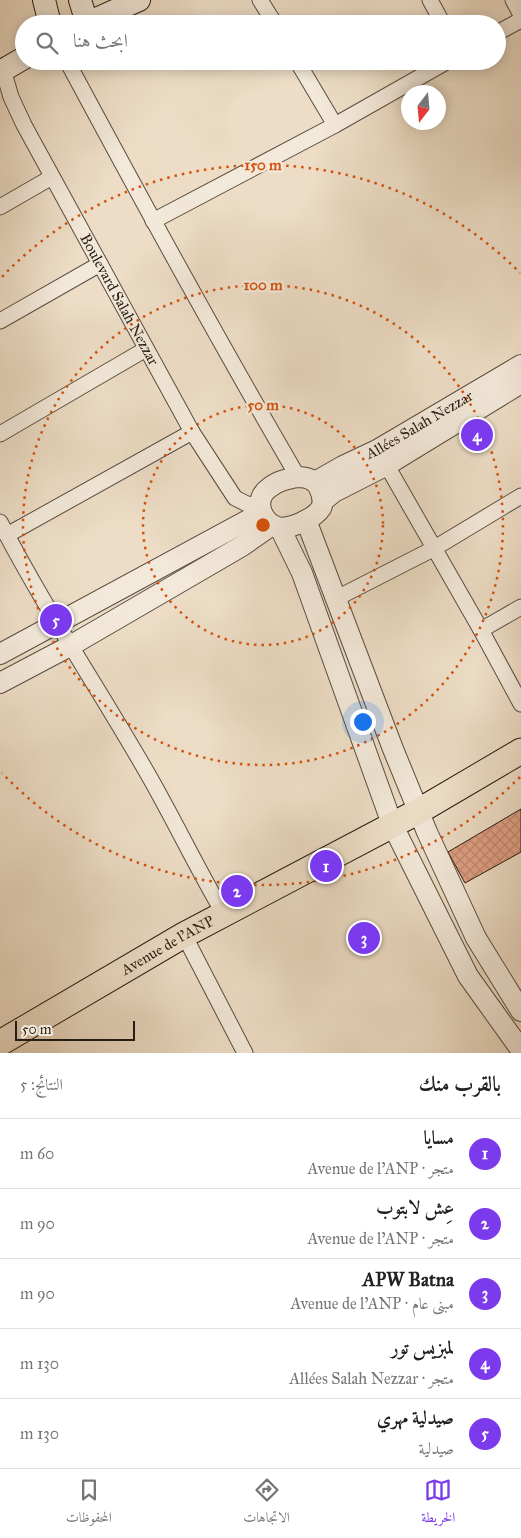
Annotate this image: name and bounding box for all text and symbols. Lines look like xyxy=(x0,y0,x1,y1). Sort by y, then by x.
search box xyxy=(15,15,506,70)
icon: search xyxy=(33,29,61,57)
text: ابحث هنا xyxy=(73,29,128,52)
north arrow xyxy=(401,85,446,130)
text: 150 m xyxy=(244,156,282,174)
street label: Boulevard Salah Nezzar xyxy=(76,231,163,369)
text: 100 m xyxy=(243,276,283,294)
street label: Allées Salah Nezzar xyxy=(362,386,476,463)
text: 50 m xyxy=(247,396,279,414)
pin: 4 xyxy=(461,416,493,454)
centre of rings xyxy=(254,516,272,534)
pin: 5 xyxy=(40,601,72,639)
your location xyxy=(350,709,376,735)
pin: 1 xyxy=(310,847,342,885)
pin: 2 xyxy=(221,872,253,910)
street label: Avenue de l'ANP xyxy=(117,912,217,979)
pin: 3 xyxy=(348,919,380,957)
scale bar xyxy=(15,1018,135,1041)
text: 50 m xyxy=(22,1021,51,1038)
text: بالقرب منك xyxy=(419,1071,501,1097)
text: النتائج: 5 xyxy=(20,1075,63,1094)
text: مسايا xyxy=(424,1126,454,1149)
text: 60 m xyxy=(20,1144,54,1163)
text: 1 xyxy=(482,1144,488,1163)
text: متجر · Avenue de l'ANP xyxy=(307,1159,454,1178)
text: عِش لابتوب xyxy=(376,1196,454,1219)
text: 90 m xyxy=(20,1214,55,1233)
text: 2 xyxy=(481,1214,489,1233)
text: متجر · Avenue de l'ANP xyxy=(307,1229,454,1248)
text: APW Batna xyxy=(363,1268,454,1291)
text: 90 m xyxy=(20,1284,55,1303)
text: 3 xyxy=(482,1284,488,1303)
text: مبنى عام · Avenue de l'ANP xyxy=(290,1294,454,1313)
text: لمبزيس تور xyxy=(391,1336,454,1359)
text: 130 m xyxy=(20,1354,59,1373)
text: 4 xyxy=(481,1354,489,1373)
text: متجر · Allées Salah Nezzar xyxy=(289,1369,454,1388)
text: صيدلية مهري xyxy=(377,1406,454,1429)
text: 130 m xyxy=(20,1424,59,1443)
text: 5 xyxy=(481,1424,489,1443)
text: صيدلية xyxy=(419,1439,454,1458)
tab: المحفوظات xyxy=(66,1476,112,1531)
tab: الاتجاهات xyxy=(243,1476,290,1531)
tab: الخريطة xyxy=(421,1476,455,1531)

